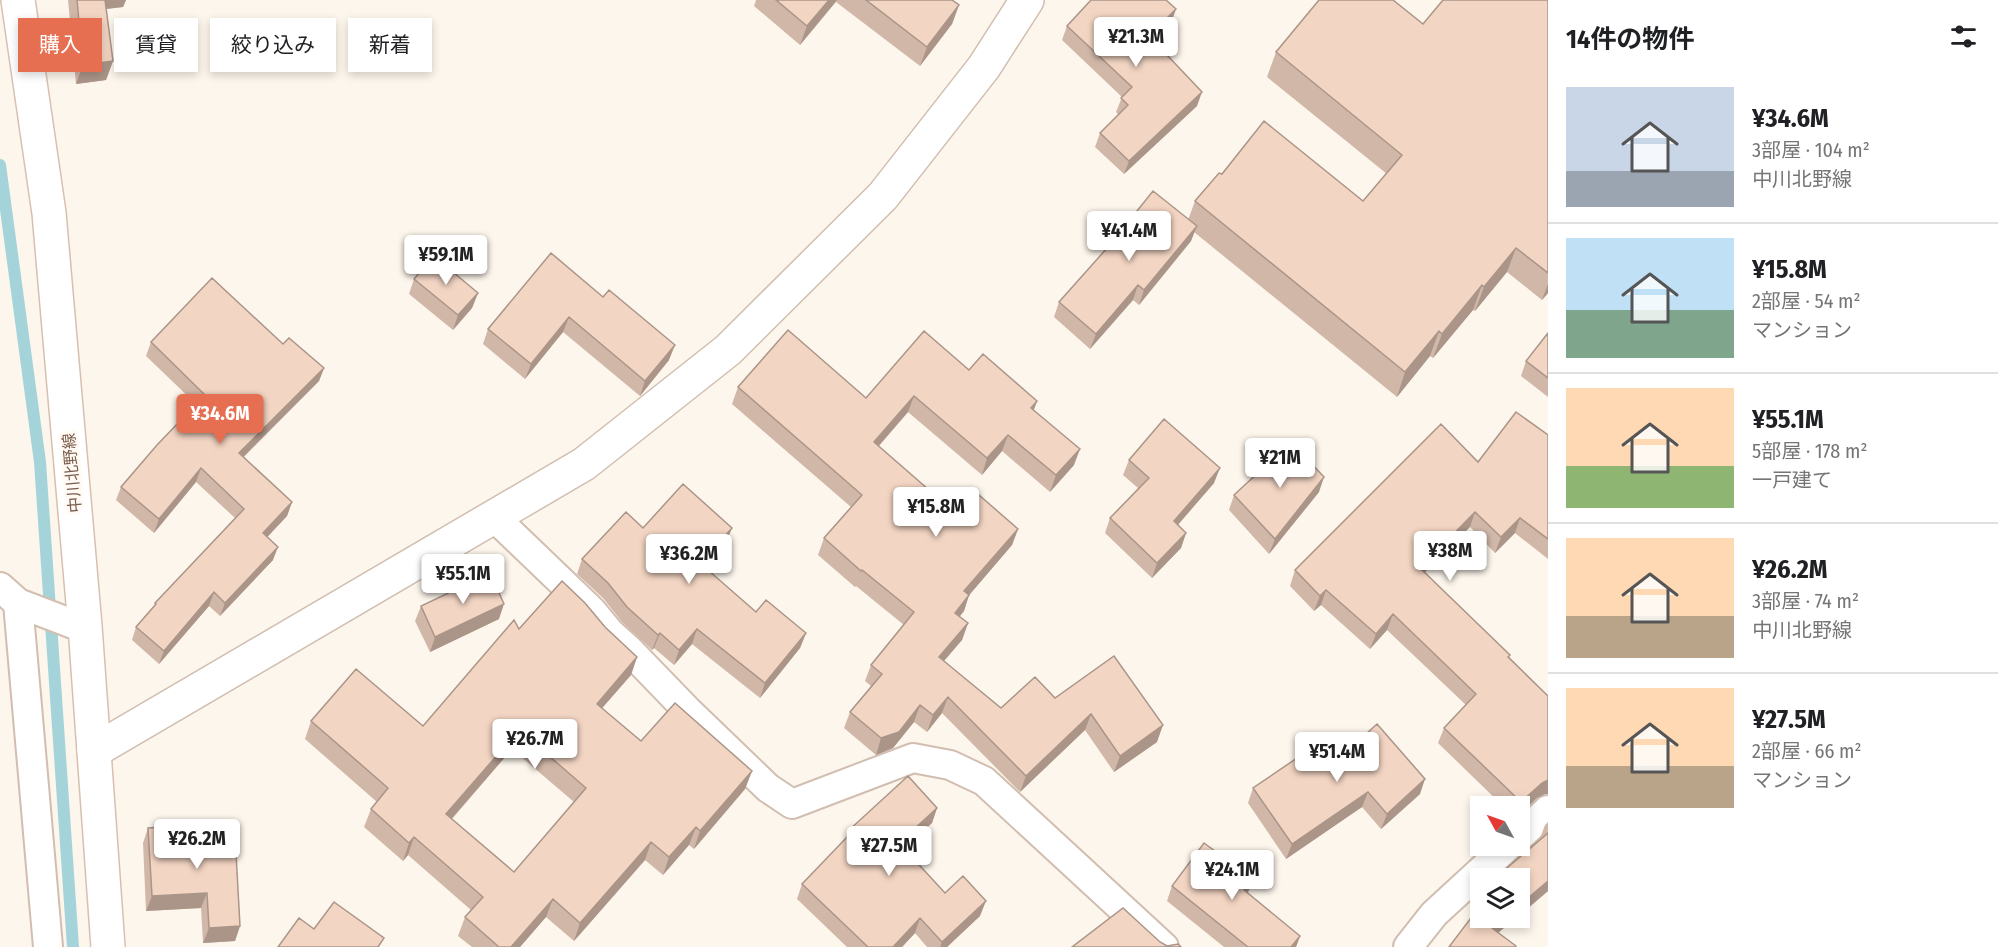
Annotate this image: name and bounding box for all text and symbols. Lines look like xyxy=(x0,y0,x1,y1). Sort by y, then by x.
pin: ¥21.3M xyxy=(1087,17,1185,68)
chip: 購入 xyxy=(18,18,102,72)
chip: 賃貸 xyxy=(114,18,198,72)
chip: 絞り込み xyxy=(210,18,336,72)
chip: 新着 xyxy=(348,18,432,72)
icon: filters xyxy=(1947,20,1980,53)
text: ¥21.3M xyxy=(1108,24,1164,48)
text: 14件の物件 xyxy=(1566,24,1694,55)
text: ¥34.6M xyxy=(1752,103,1829,134)
icon: home xyxy=(1614,111,1686,183)
text: 3部屋 · 104 m² xyxy=(1752,138,1870,162)
text: 中川北野線 xyxy=(1752,167,1852,191)
pin: ¥41.4M xyxy=(1080,211,1178,262)
text: ¥41.4M xyxy=(1101,218,1157,242)
pin: ¥59.1M xyxy=(397,235,495,286)
text: ¥59.1M xyxy=(418,242,474,266)
text: ¥15.8M xyxy=(1752,254,1827,285)
icon: home xyxy=(1614,262,1686,334)
text: 2部屋 · 54 m² xyxy=(1752,289,1861,313)
text: マンション xyxy=(1752,318,1852,342)
pin: ¥34.6M xyxy=(171,394,269,445)
text: ¥34.6M xyxy=(190,401,250,425)
text: ¥55.1M xyxy=(1752,404,1824,435)
icon: home xyxy=(1614,412,1686,484)
street label: 中川北野線 xyxy=(59,432,85,514)
pin: ¥21M xyxy=(1244,438,1316,489)
text: 5部屋 · 178 m² xyxy=(1752,439,1868,463)
text: ¥21M xyxy=(1259,445,1301,469)
text: 一戸建て xyxy=(1752,468,1832,492)
pin: ¥15.8M xyxy=(887,487,985,538)
text: ¥15.8M xyxy=(907,494,965,518)
pin: ¥38M xyxy=(1414,531,1486,582)
pin: ¥36.2M xyxy=(640,534,738,585)
text: ¥38M xyxy=(1428,538,1472,562)
text: ¥36.2M xyxy=(660,541,718,565)
pin: ¥55.1M xyxy=(414,554,512,605)
text: ¥26.2M xyxy=(1752,554,1827,585)
text: ¥55.1M xyxy=(435,561,491,585)
icon: home xyxy=(1614,562,1686,634)
text: 3部屋 · 74 m² xyxy=(1752,589,1859,613)
text: 中川北野線 xyxy=(1752,618,1852,642)
text: ¥27.5M xyxy=(1752,704,1826,735)
icon: home xyxy=(1614,712,1686,784)
pin: ¥26.7M xyxy=(486,719,584,770)
text: ¥26.7M xyxy=(506,726,564,750)
pin: ¥51.4M xyxy=(1288,732,1386,783)
text: ¥51.4M xyxy=(1309,739,1365,763)
text: 2部屋 · 66 m² xyxy=(1752,739,1862,763)
text: マンション xyxy=(1752,768,1852,792)
north arrow xyxy=(1470,796,1530,856)
map controls xyxy=(1470,796,1530,928)
pin: ¥26.2M xyxy=(148,819,246,870)
text: ¥26.2M xyxy=(168,826,226,850)
pin: ¥27.5M xyxy=(840,826,938,877)
text: ¥27.5M xyxy=(861,833,917,857)
pin: ¥24.1M xyxy=(1183,850,1281,901)
text: ¥24.1M xyxy=(1205,857,1259,881)
button: layers xyxy=(1470,868,1530,928)

